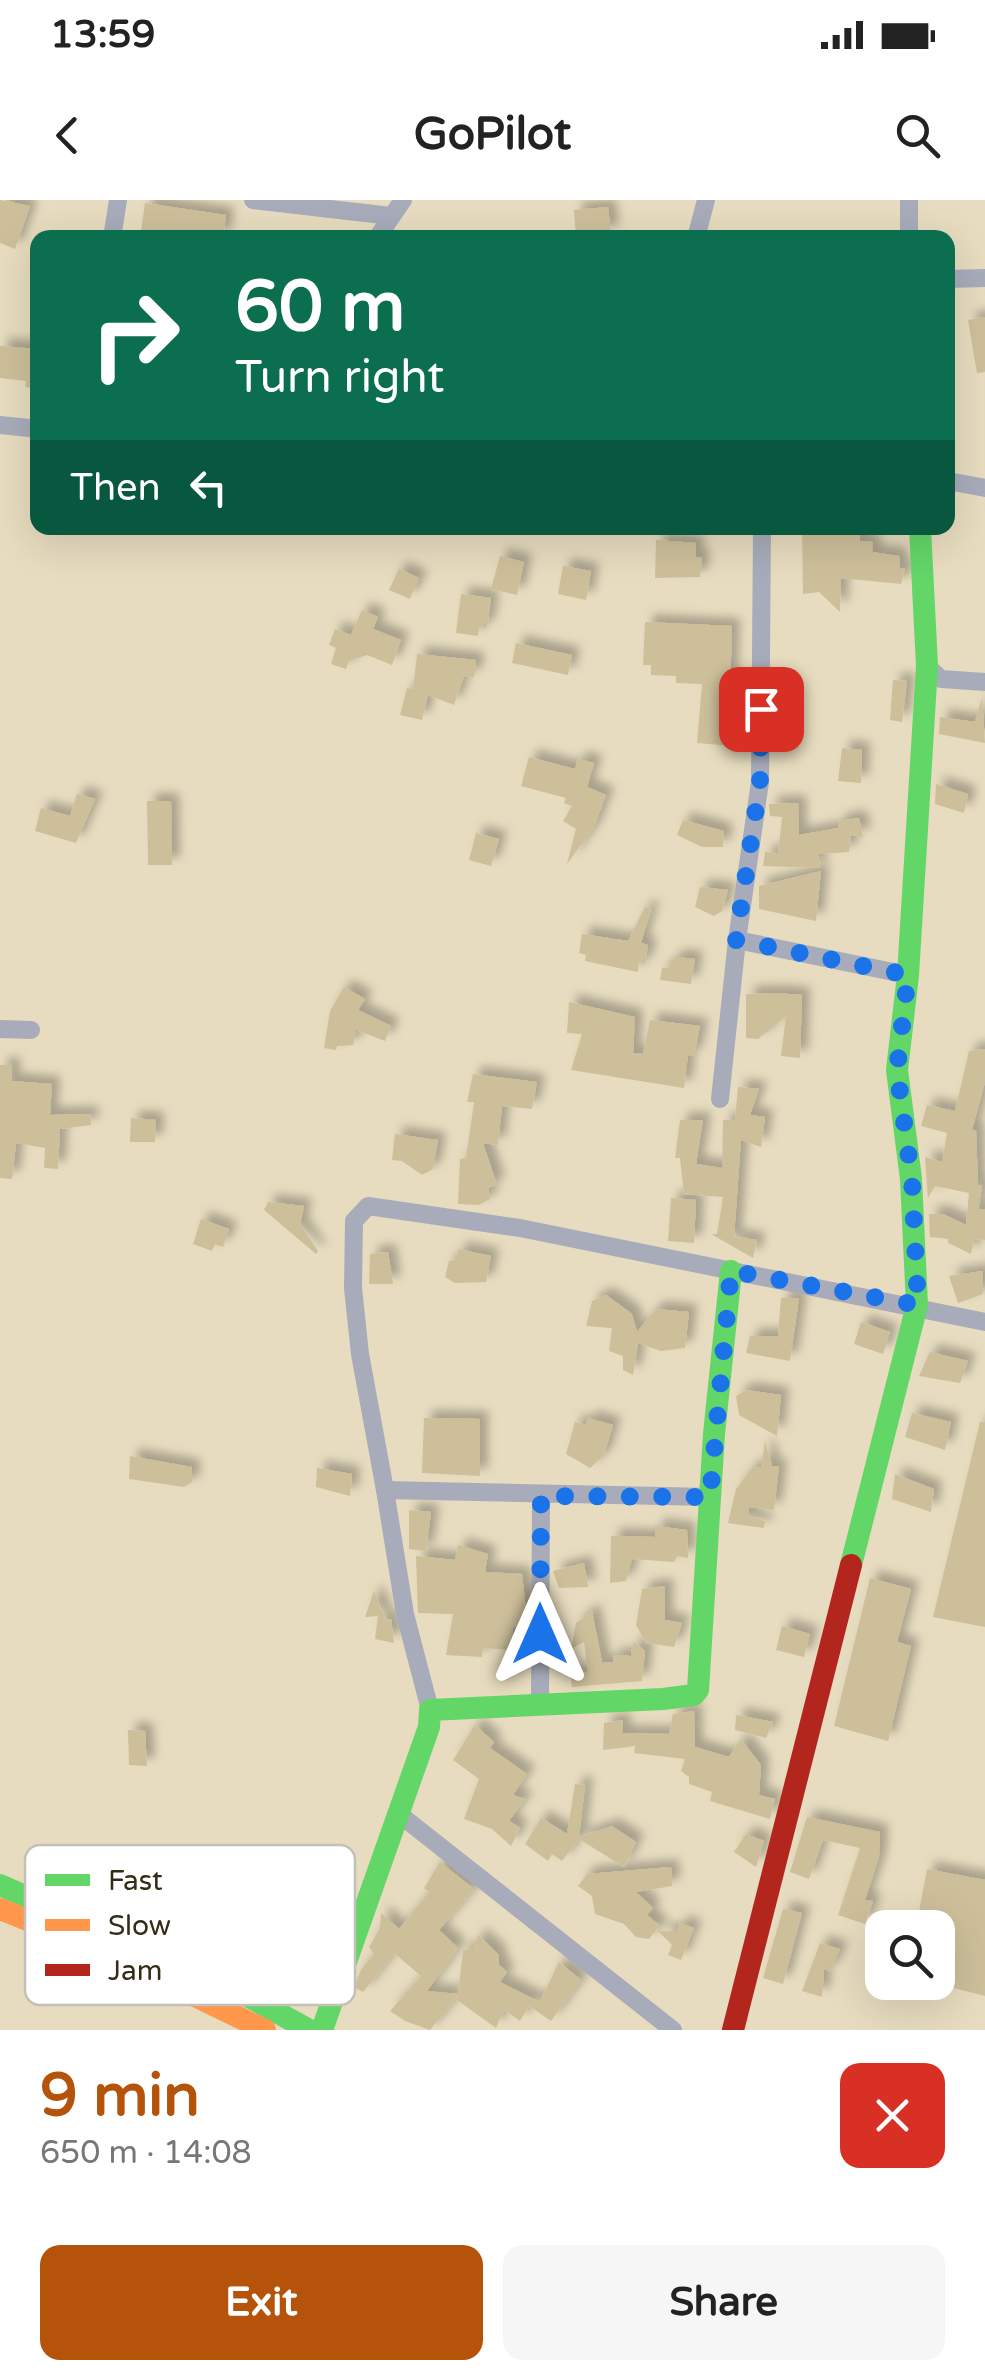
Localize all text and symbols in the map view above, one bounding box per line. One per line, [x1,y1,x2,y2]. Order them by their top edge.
text: 13:59 [50,12,155,58]
icon: back [40,108,95,163]
text: GoPilot [414,108,571,162]
icon: search [890,108,945,163]
text: 60 m [235,266,405,350]
icon: right [70,270,200,400]
text: Turn right [235,351,444,405]
icon: left [181,460,236,515]
text: Then [70,465,161,511]
pin [719,667,804,752]
icon: arrive [734,682,789,737]
position arrow [488,1582,592,1686]
legend [25,1845,355,2005]
text: Fast [108,1864,163,1898]
text: Slow [108,1909,171,1943]
map controls [865,1910,955,2000]
button: search [865,1910,955,2000]
text: Jam [108,1954,163,1988]
text: 9 min [40,2060,200,2132]
button: close [840,2063,945,2168]
text: 650 m · 14:08 [40,2134,252,2172]
button: Exit [40,2245,483,2360]
button: Share [503,2245,945,2360]

